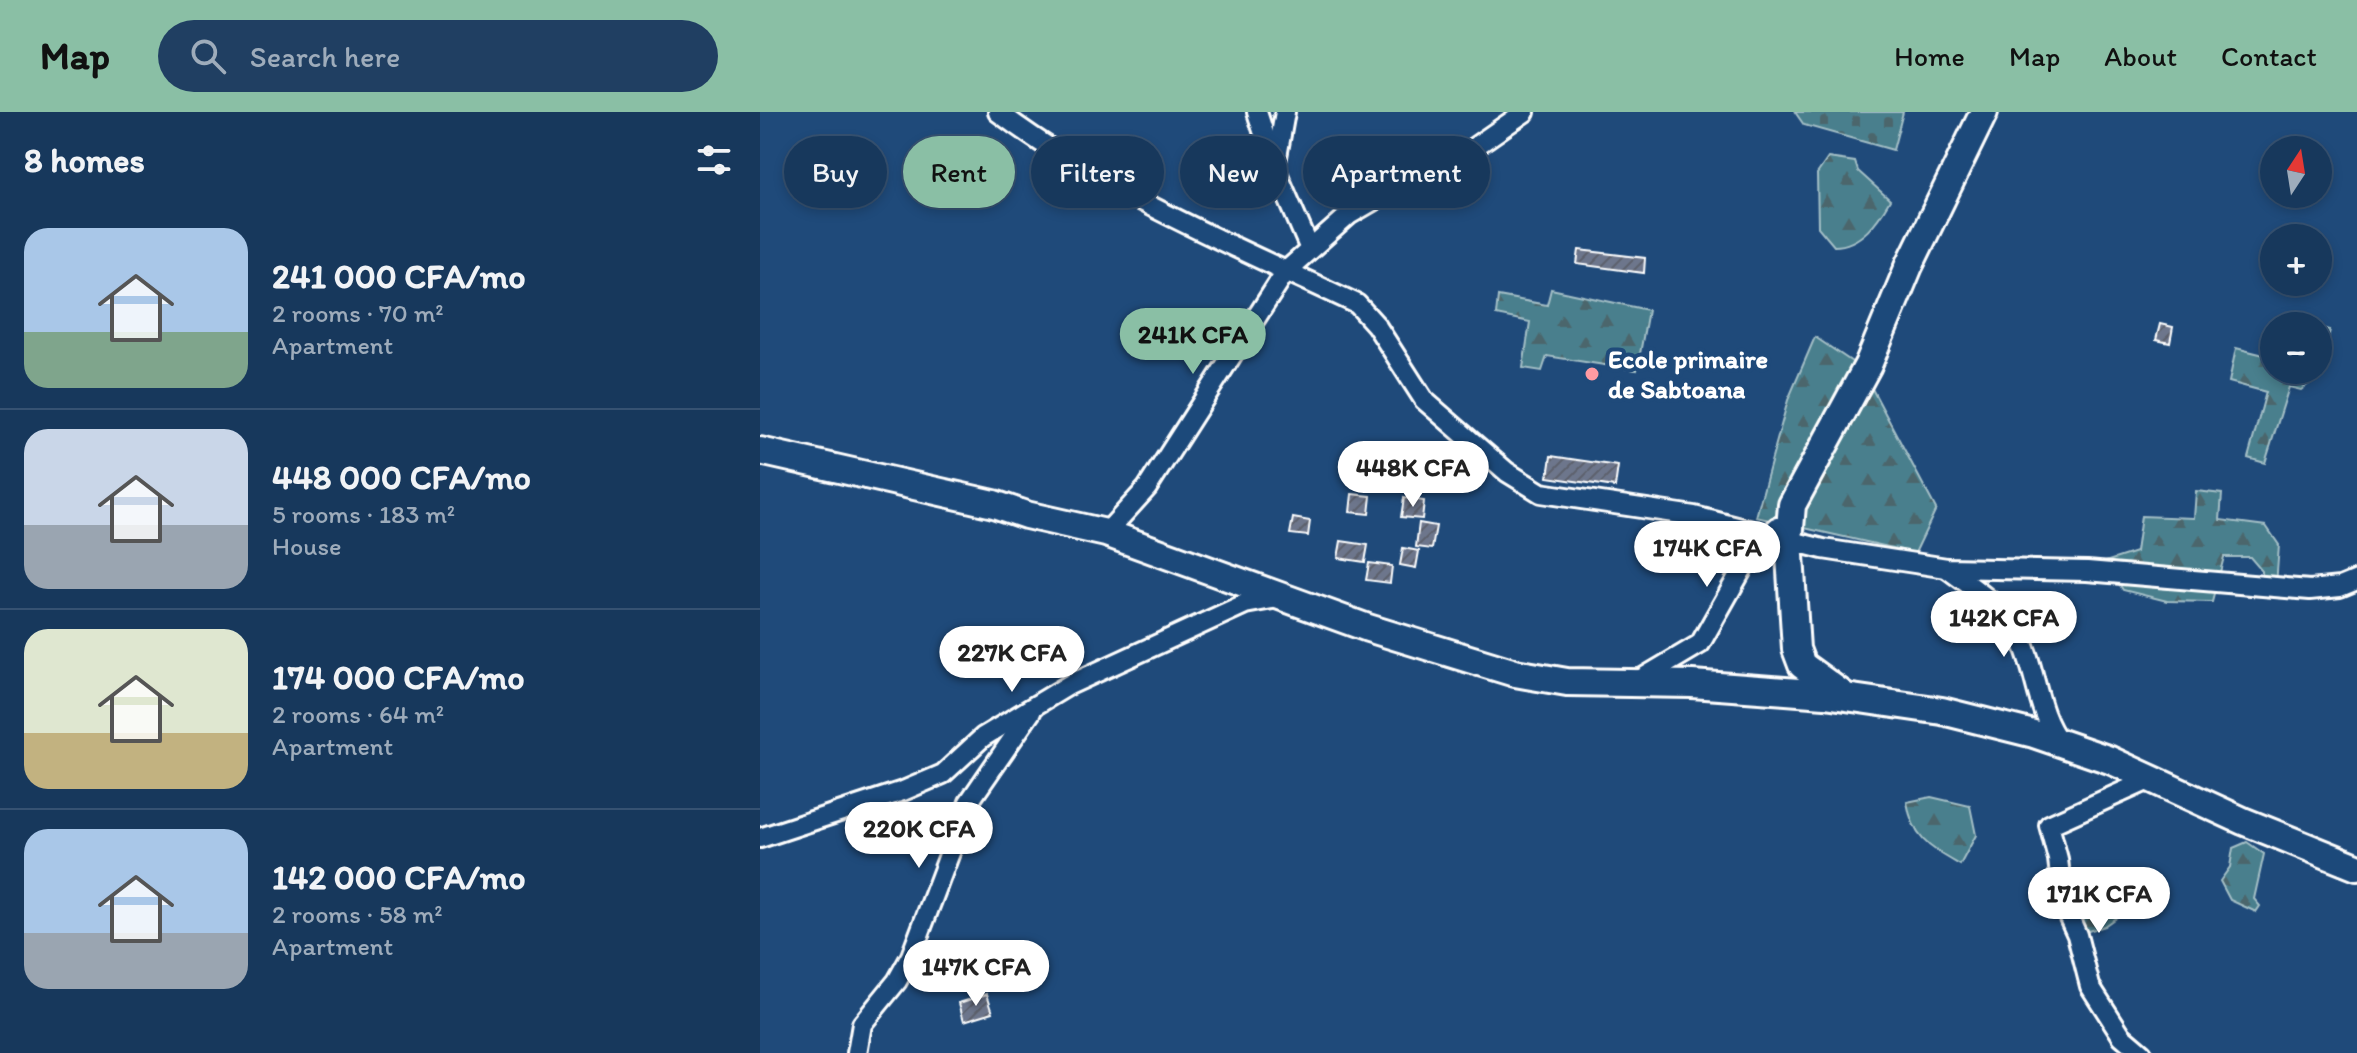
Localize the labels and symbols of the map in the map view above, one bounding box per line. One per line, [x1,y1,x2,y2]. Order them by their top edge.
north arrow [2260,136,2332,208]
pin: 241K CFA [1110,308,1276,376]
place label: Ecole primaire de Sabtoana [1608,343,1768,405]
marker: Ecole primaire de Sabtoana [1583,365,1601,383]
pin: 448K CFA [1330,441,1496,509]
pin: 174K CFA [1624,521,1790,589]
pin: 142K CFA [1921,591,2087,659]
pin: 227K CFA [929,626,1095,694]
pin: 220K CFA [836,802,1002,870]
pin: 171K CFA [2016,867,2182,935]
pin: 147K CFA [893,940,1059,1008]

